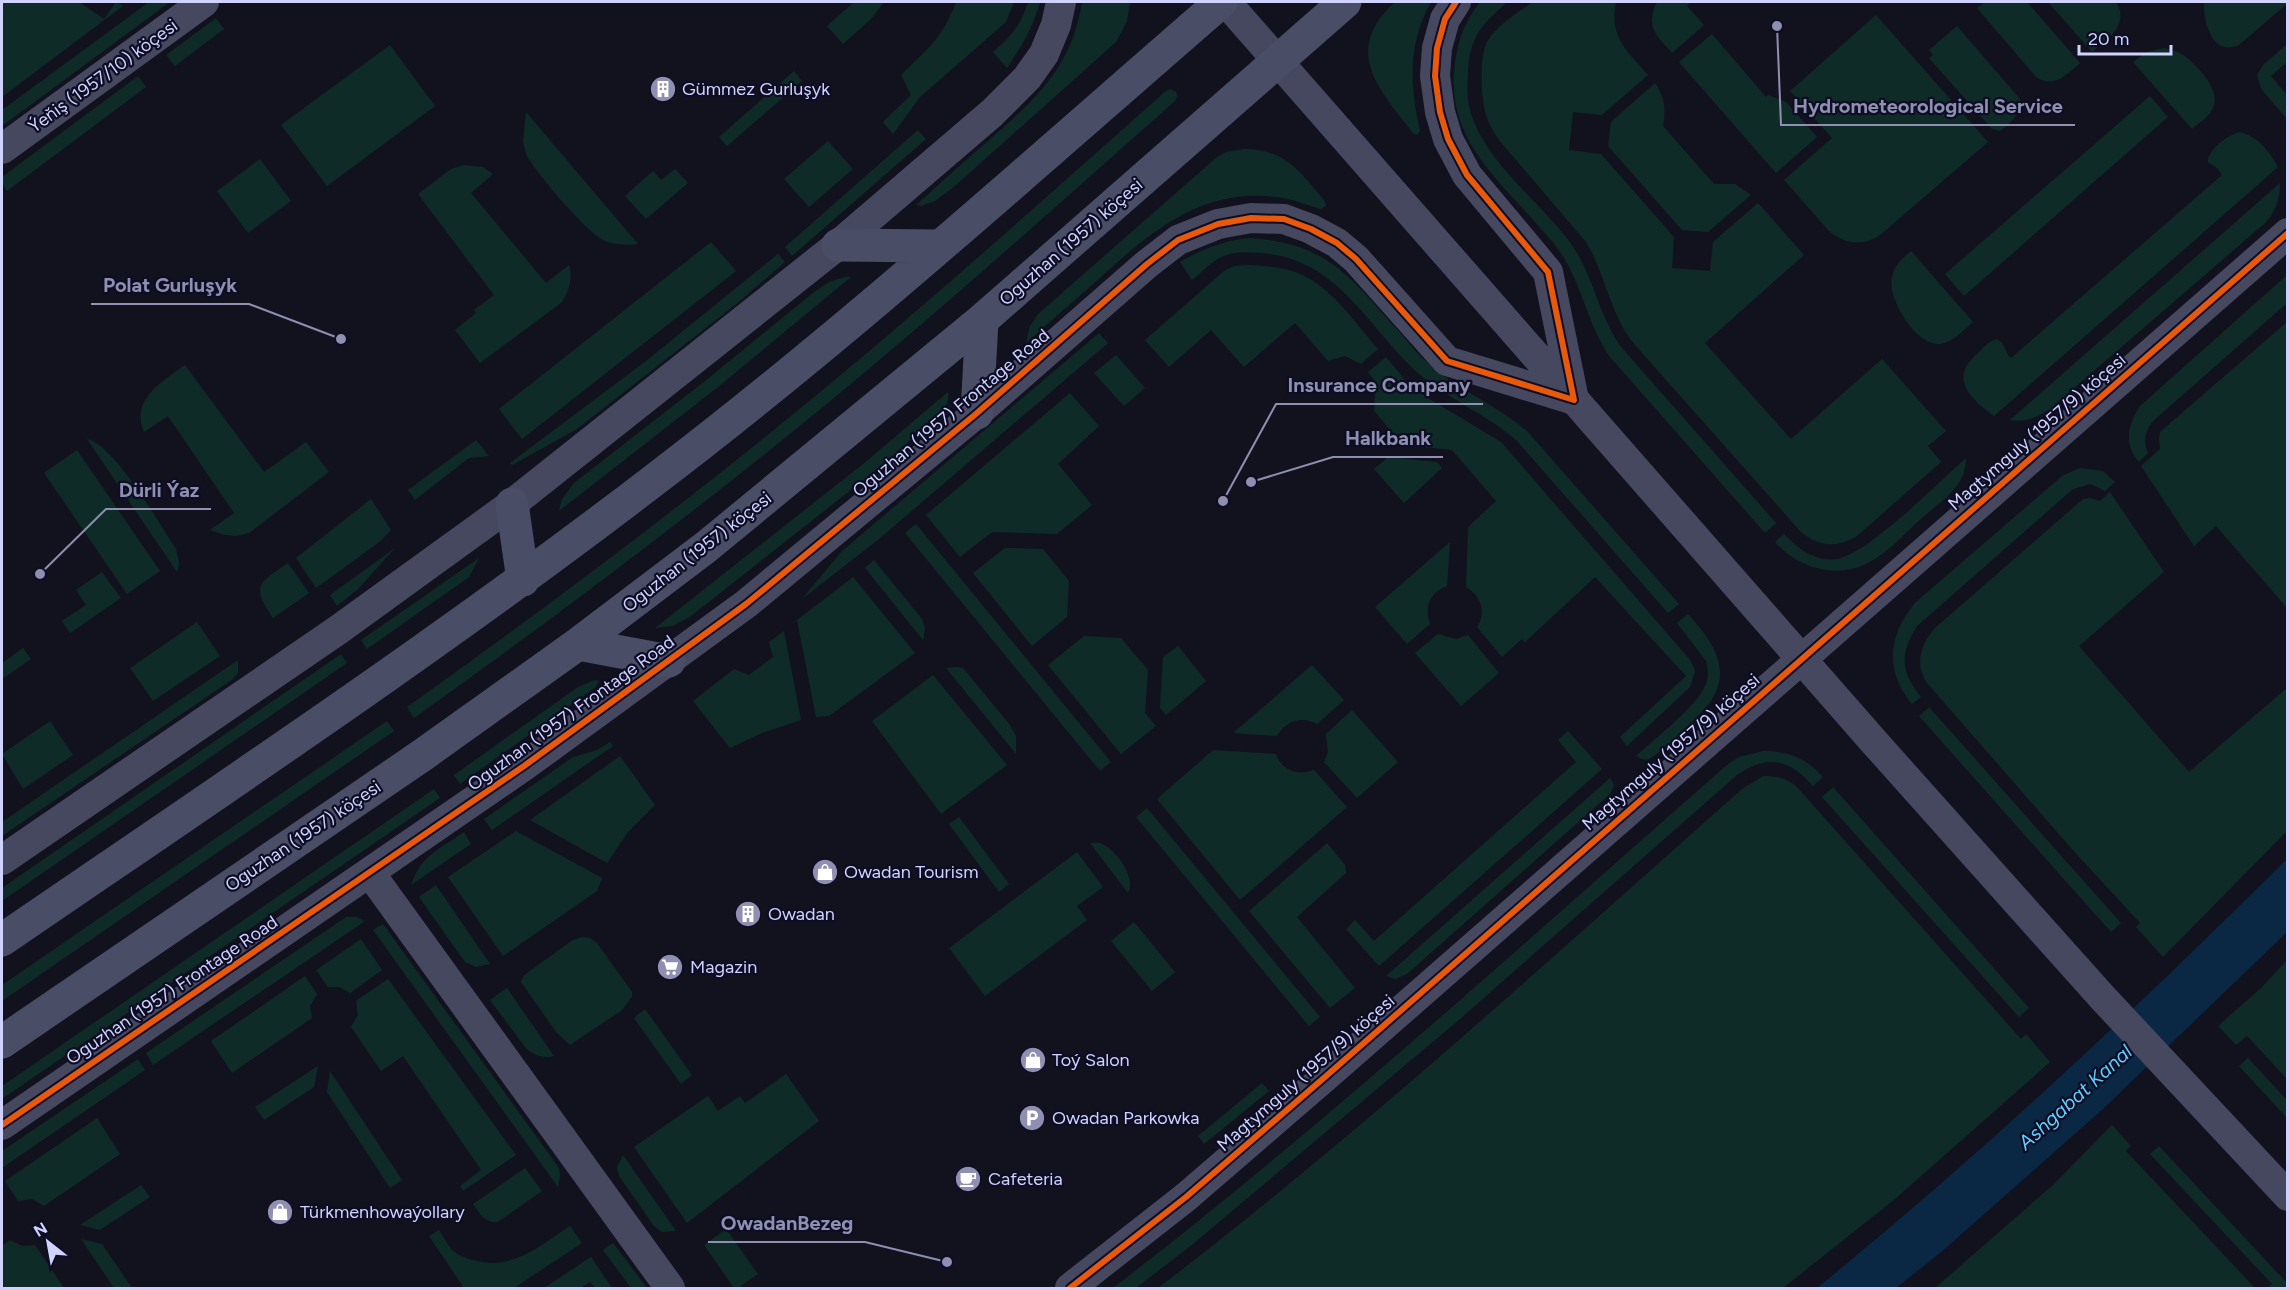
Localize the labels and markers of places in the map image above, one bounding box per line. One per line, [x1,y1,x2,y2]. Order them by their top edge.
building icon: Gümmez Gurluşyk [648,74,678,104]
place label: Gümmez Gurluşyk [682,78,830,100]
callout: Hydrometeorological Service [1781,87,2075,125]
callout: Polat Gurluşyk [91,266,249,304]
callout: Insurance Company [1276,366,1483,404]
callout: Halkbank [1333,419,1443,457]
callout: Dürli Ýaz [106,471,211,509]
shop icon: Owadan Tourism [810,857,840,887]
place label: Owadan Tourism [844,861,979,883]
building icon: Owadan [733,899,763,929]
place label: Owadan [768,903,835,925]
supermarket icon: Magazin [655,952,685,982]
place label: Magazin [690,956,757,978]
shop icon: Toý Salon [1018,1045,1048,1075]
place label: Toý Salon [1052,1049,1130,1071]
parking icon: Owadan Parkowka [1017,1103,1047,1133]
place label: Owadan Parkowka [1052,1107,1199,1129]
cafe icon: Cafeteria [953,1164,983,1194]
place label: Cafeteria [988,1168,1063,1190]
shop icon: Türkmenhowaýollary [265,1197,295,1227]
place label: Türkmenhowaýollary [300,1201,465,1223]
callout: OwadanBezeg [708,1204,865,1242]

